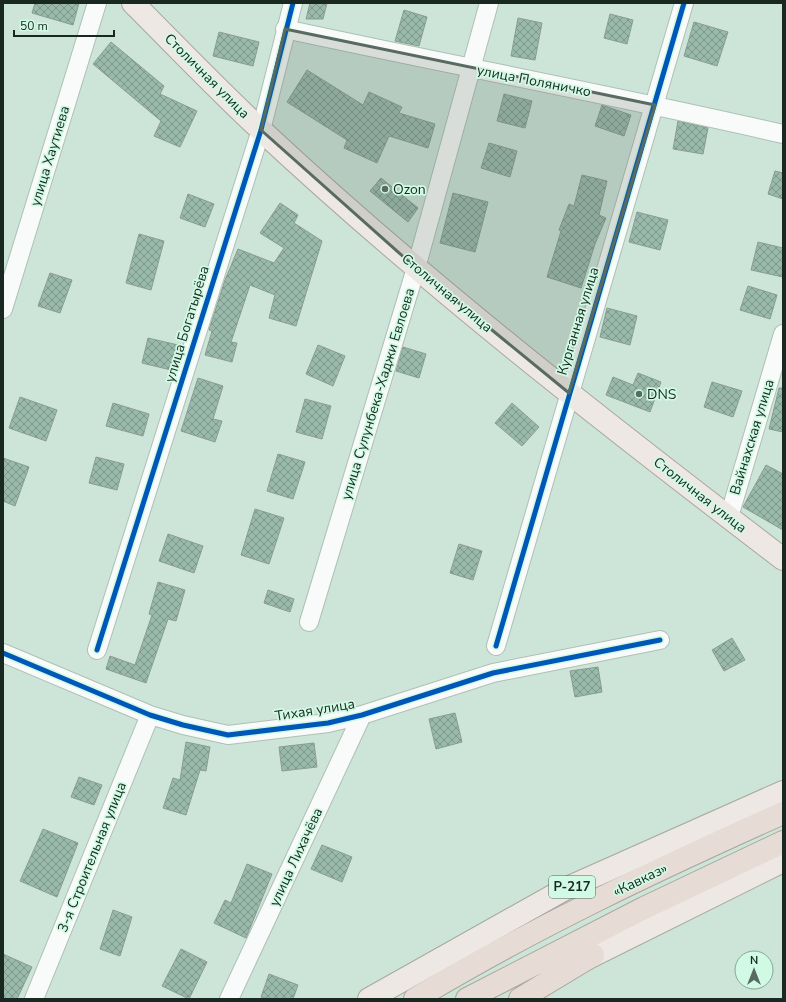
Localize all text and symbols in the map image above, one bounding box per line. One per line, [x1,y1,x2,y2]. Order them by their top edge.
scale bar [14,12,114,38]
text: 50 m [20,18,48,34]
street label: Столичная улица [160,29,254,123]
street label: улица Поляничко [475,61,593,101]
street label: улица Хаутиева [26,104,74,208]
place label: Ozon [393,180,426,199]
marker: Ozon [380,184,390,194]
street label: Столичная улица [397,249,497,337]
street label: улица Богатырёва [160,263,214,385]
street label: Курганная улица [553,265,603,377]
street label: улица Сулунбека-Хаджи Евлоева [337,286,419,502]
street label: Вайнахская улица [725,377,779,497]
place label: DNS [647,385,677,404]
marker: DNS [634,389,644,399]
street label: Столичная улица [650,453,750,537]
street label: Тихая улица [274,694,356,726]
street label: 3-я Строительная улица [53,779,131,935]
street label: улица Лихачёва [265,805,327,909]
street label: «Кавказ» [610,859,670,901]
road number: Р-217 [549,876,595,898]
north arrow [734,950,774,990]
text: N [750,953,758,968]

